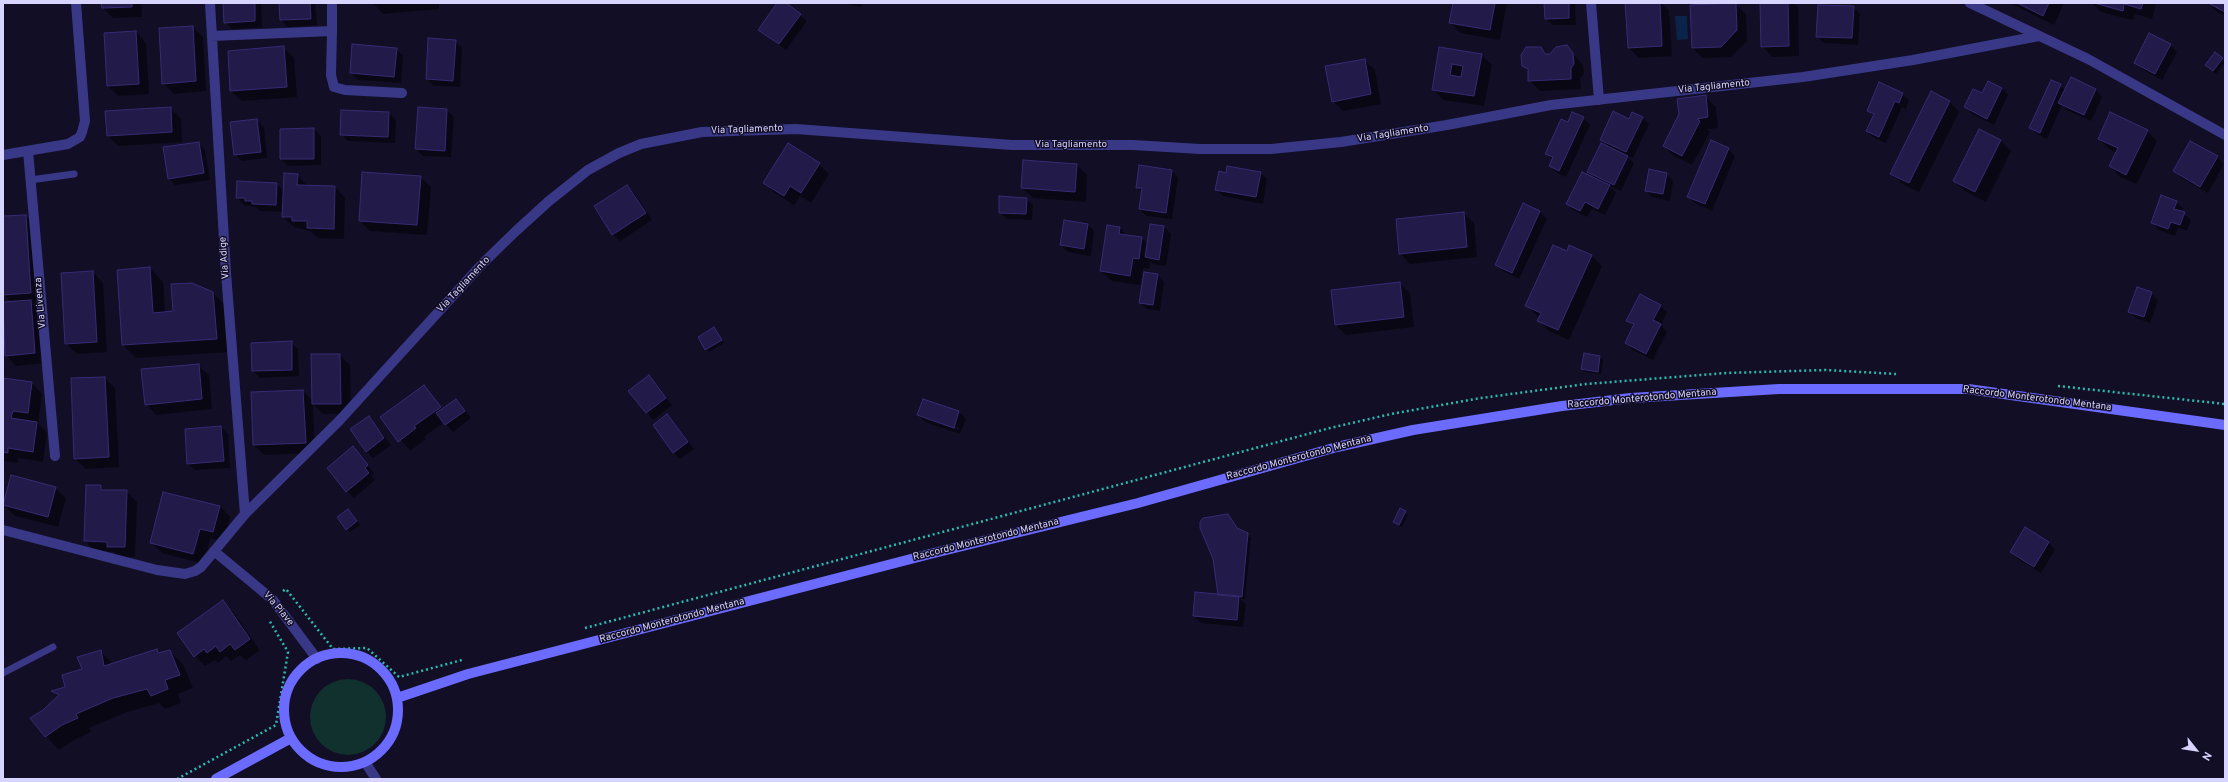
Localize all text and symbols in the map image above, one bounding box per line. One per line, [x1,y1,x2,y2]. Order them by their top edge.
street label: Via Tagliamento [1677,77,1751,97]
street label: Via Tagliamento [1356,122,1430,146]
street label: Via Tagliamento [711,123,783,137]
street label: Via Tagliamento [1035,139,1107,151]
street label: Via Adige [218,236,232,280]
street label: Via Tagliamento [435,254,493,316]
street label: Via Livenza [33,277,49,329]
street label: Raccordo Monterotondo Mentana [1962,384,2112,414]
street label: Raccordo Monterotondo Mentana [1567,386,1717,412]
street label: Raccordo Monterotondo Mentana [1225,433,1373,483]
street label: Raccordo Monterotondo Mentana [912,516,1060,564]
street label: Via Piave [260,589,296,629]
street label: Raccordo Monterotondo Mentana [598,596,746,646]
north arrow [2176,730,2216,770]
text: N [2198,749,2214,763]

